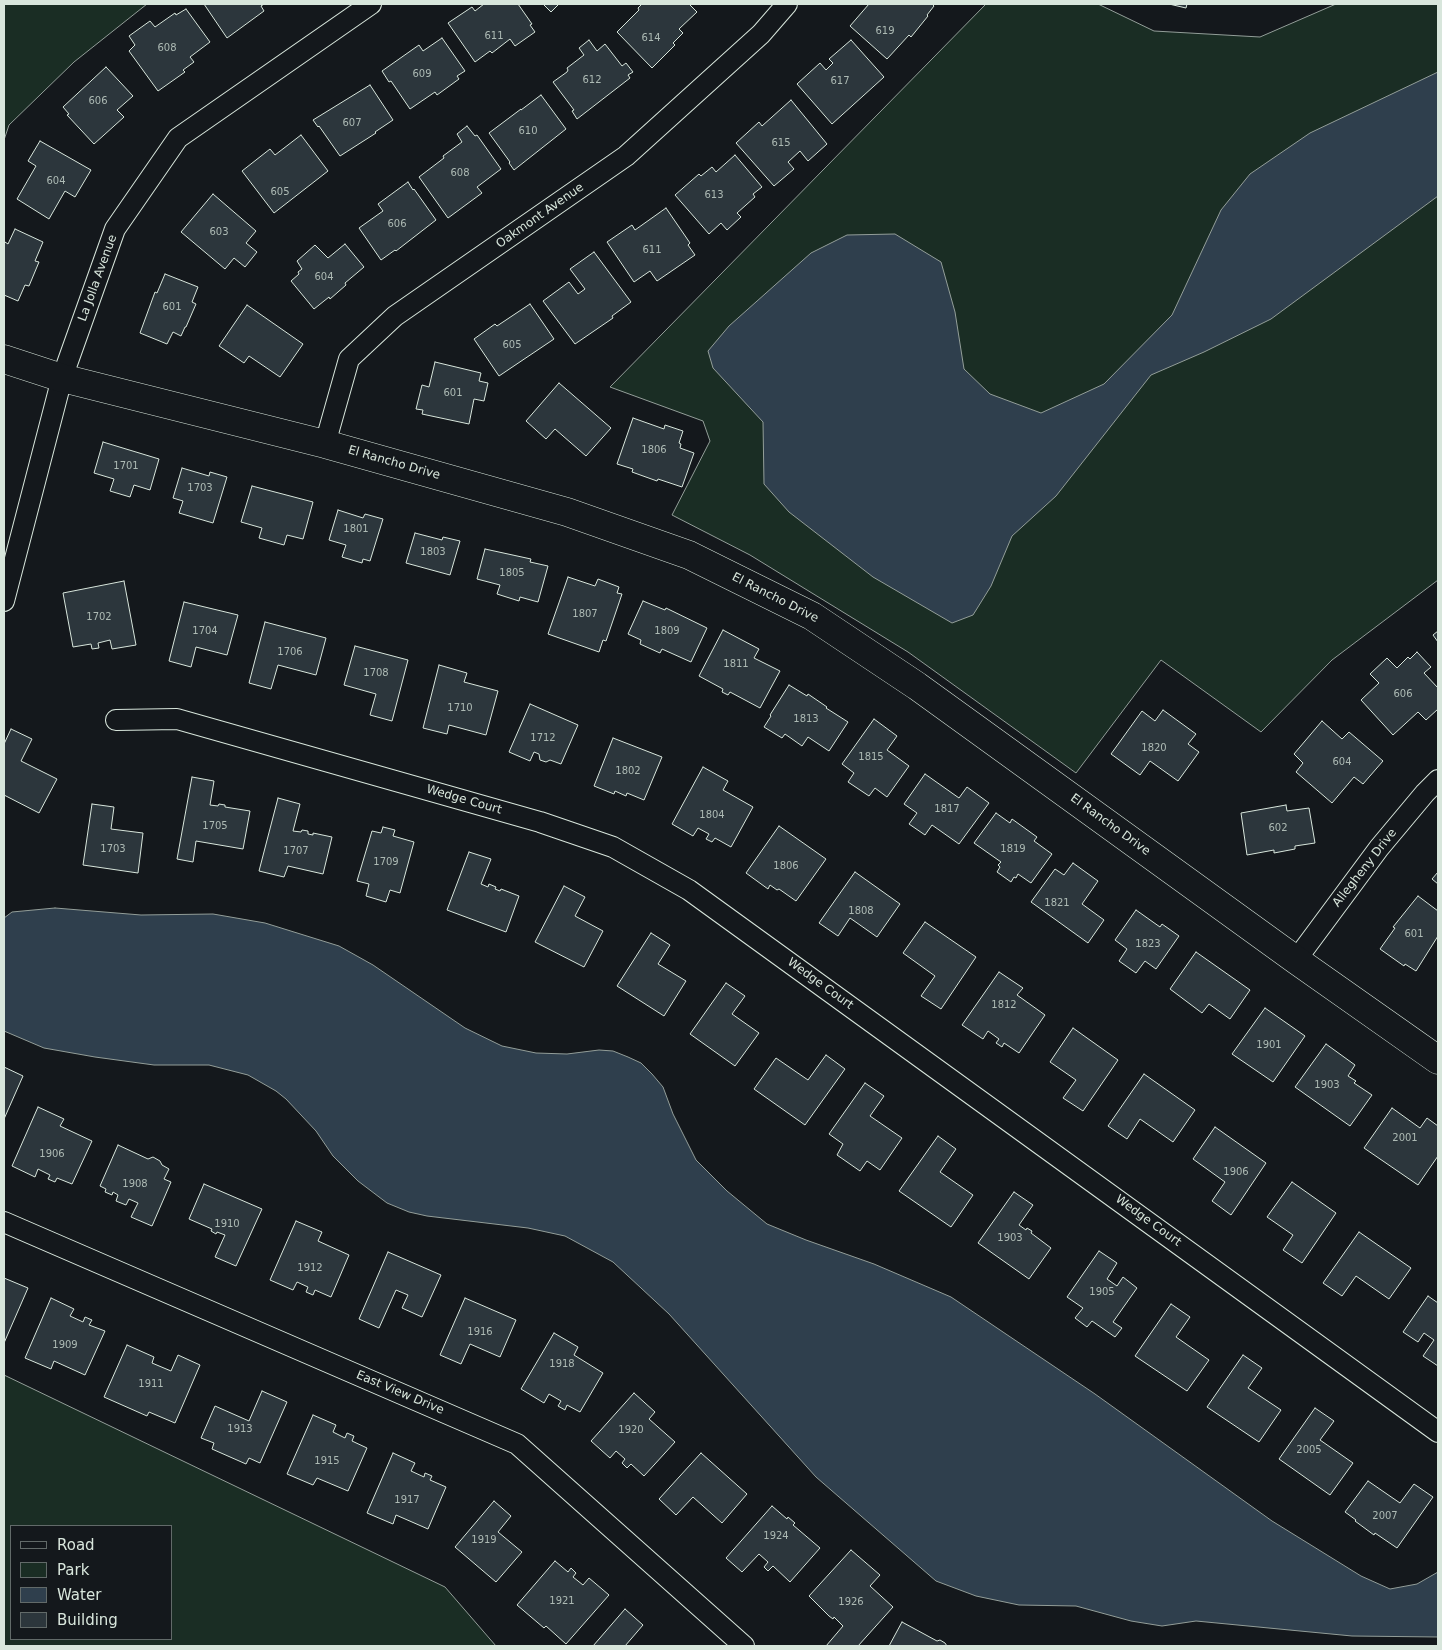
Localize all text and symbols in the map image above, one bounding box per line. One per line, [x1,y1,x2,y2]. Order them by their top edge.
house number: 619 [875,25,895,37]
house number: 611 [484,30,504,42]
house number: 614 [641,32,661,44]
house number: 608 [157,42,177,54]
house number: 609 [412,68,432,80]
house number: 612 [582,74,602,86]
house number: 617 [830,75,850,87]
house number: 606 [88,95,108,107]
house number: 607 [342,117,362,129]
house number: 610 [518,125,538,137]
house number: 615 [771,137,791,149]
house number: 608 [450,167,470,179]
house number: 604 [46,175,66,187]
street label: Oakmont Avenue [493,180,587,252]
house number: 605 [270,186,290,198]
house number: 613 [704,189,724,201]
house number: 606 [387,218,407,230]
house number: 603 [209,226,229,238]
street label: La Jolla Avenue [76,233,120,323]
house number: 611 [642,244,662,256]
house number: 604 [314,271,334,283]
house number: 601 [162,301,182,313]
house number: 605 [502,339,522,351]
house number: 601 [443,387,463,399]
street label: El Rancho Drive [346,443,442,483]
house number: 1806 [641,444,667,456]
house number: 1701 [113,460,139,472]
house number: 1703 [187,482,213,494]
house number: 1801 [343,523,369,535]
house number: 1803 [420,546,446,558]
house number: 1805 [499,567,525,579]
street label: El Rancho Drive [729,570,821,626]
house number: 1807 [572,608,598,620]
house number: 1702 [86,611,112,623]
house number: 1704 [192,625,218,637]
house number: 1809 [654,625,680,637]
house number: 1706 [277,646,303,658]
house number: 1811 [723,658,749,670]
house number: 1708 [363,667,389,679]
house number: 606 [1393,688,1413,700]
house number: 1710 [447,702,473,714]
house number: 1813 [793,713,819,725]
house number: 1712 [530,732,556,744]
house number: 1820 [1141,742,1167,754]
house number: 1815 [858,751,884,763]
house number: 604 [1332,756,1352,768]
house number: 1802 [615,765,641,777]
street label: Wedge Court [425,782,503,818]
street label: El Rancho Drive [1067,791,1153,859]
house number: 1817 [934,803,960,815]
house number: 1804 [699,809,725,821]
house number: 1705 [202,820,228,832]
house number: 602 [1268,822,1288,834]
street label: Allegheny Drive [1330,826,1400,910]
house number: 1703 [100,843,126,855]
house number: 1819 [1000,843,1026,855]
house number: 1707 [283,845,309,857]
house number: 1709 [373,856,399,868]
house number: 1806 [773,860,799,872]
house number: 1821 [1044,897,1070,909]
house number: 1808 [848,905,874,917]
house number: 601 [1404,928,1424,940]
house number: 1823 [1135,938,1161,950]
street label: Wedge Court [784,955,856,1013]
house number: 1812 [991,999,1017,1011]
house number: 1901 [1256,1039,1282,1051]
house number: 1903 [1314,1079,1340,1091]
house number: 2001 [1392,1132,1418,1144]
house number: 1906 [39,1148,65,1160]
house number: 1906 [1223,1166,1249,1178]
house number: 1908 [122,1178,148,1190]
street label: Wedge Court [1112,1192,1184,1250]
house number: 1910 [214,1218,240,1230]
house number: 1903 [997,1232,1023,1244]
house number: 1912 [297,1262,323,1274]
house number: 1905 [1089,1286,1115,1298]
house number: 1916 [467,1326,493,1338]
house number: 1909 [52,1339,78,1351]
house number: 1918 [549,1358,575,1370]
street label: East View Drive [354,1368,446,1418]
house number: 1911 [138,1378,164,1390]
house number: 1913 [227,1423,253,1435]
house number: 1920 [618,1424,644,1436]
house number: 2005 [1296,1444,1322,1456]
house number: 1915 [314,1455,340,1467]
house number: 1917 [394,1494,420,1506]
house number: 2007 [1372,1510,1398,1522]
legend [10,1525,172,1640]
house number: 1924 [763,1530,789,1542]
house number: 1919 [471,1534,497,1546]
text: Road [57,1536,95,1554]
text: Park [57,1561,89,1579]
text: Water [57,1586,101,1604]
house number: 1921 [549,1595,575,1607]
house number: 1926 [838,1596,864,1608]
text: Building [57,1611,118,1629]

